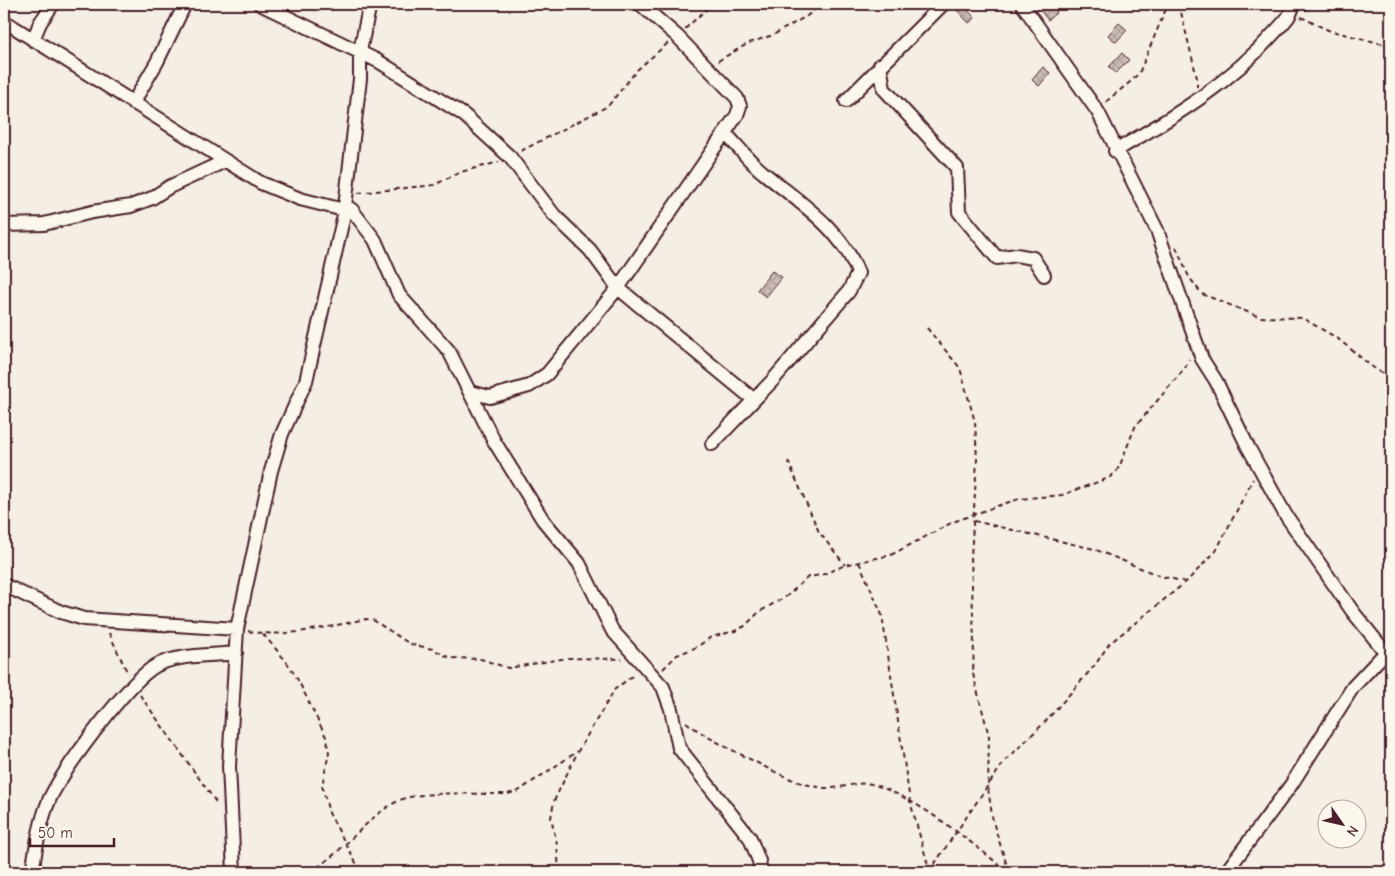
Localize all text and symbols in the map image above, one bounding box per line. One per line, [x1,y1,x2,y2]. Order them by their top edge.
north arrow [1318,798,1368,848]
scale bar [30,816,114,848]
text: N [1343,822,1362,840]
text: 50 m [38,824,73,842]

